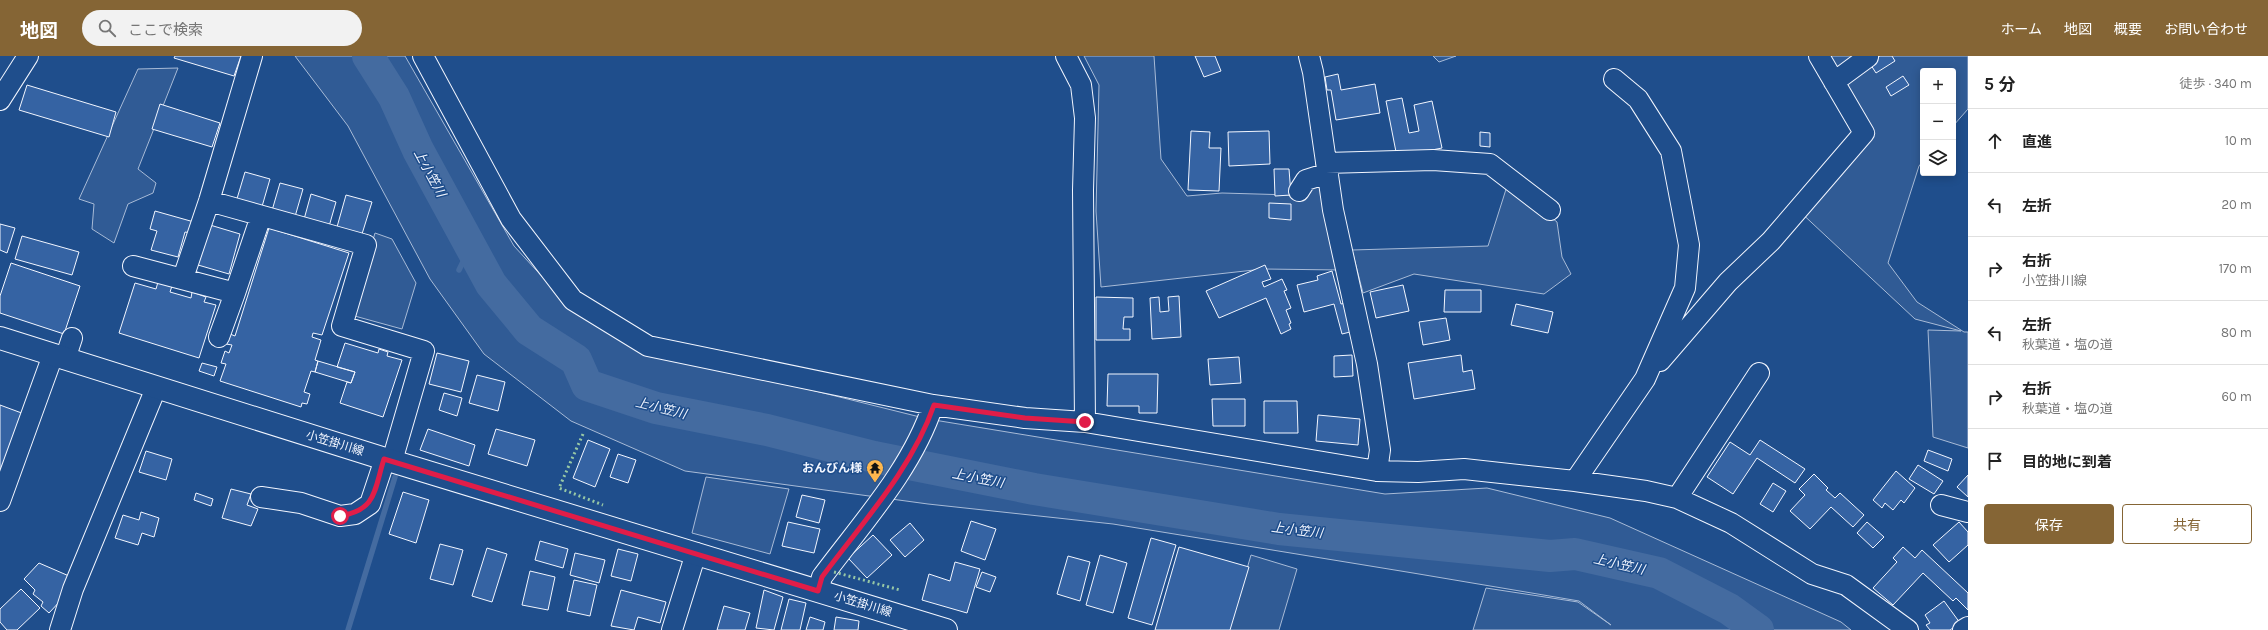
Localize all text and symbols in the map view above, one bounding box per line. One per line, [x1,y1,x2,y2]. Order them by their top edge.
search box [82,10,362,46]
icon: search [96,17,118,39]
text: 地図 [20,20,58,42]
text: ここで検索 [128,21,203,39]
text: ホーム [2000,21,2042,38]
text: 地図 [2064,21,2092,38]
text: 概要 [2114,21,2142,38]
text: お問い合わせ [2164,21,2248,38]
map controls [1920,68,1956,176]
button: + [1920,68,1956,104]
text: 5 分 [1984,74,2015,94]
text: 徒歩 · 340 m [2180,76,2252,91]
button: − [1920,104,1956,140]
icon: ahead [1984,130,2006,152]
text: 直進 [2022,133,2052,151]
text: 10 m [2225,133,2252,148]
button: layers [1920,140,1956,176]
water label: 上小笠川 [411,147,450,201]
icon: left [1984,194,2006,216]
text: 左折 [2022,197,2052,215]
text: 20 m [2222,197,2252,212]
text: 右折 [2022,252,2052,270]
icon: right [1984,258,2006,280]
text: 170 m [2219,261,2252,276]
text: 小笠掛川線 [2022,273,2087,288]
text: 左折 [2022,316,2052,334]
icon: left [1984,322,2006,344]
text: 80 m [2221,325,2252,340]
text: 秋葉道・塩の道 [2022,337,2113,352]
text: 右折 [2022,380,2052,398]
icon: right [1984,386,2006,408]
text: 60 m [2222,389,2252,404]
water label: 上小笠川 [634,394,690,422]
text: 秋葉道・塩の道 [2022,401,2113,416]
route end [1076,413,1094,431]
street label: 小笠掛川線 [304,428,366,458]
icon: arrive [1984,450,2006,472]
text: 目的地に到着 [2022,453,2112,471]
temple icon: おんびん様 [865,458,885,483]
place label: おんびん様 [802,461,862,475]
water label: 上小笠川 [951,466,1007,491]
button: 保存 [1984,504,2114,544]
button: 共有 [2122,504,2252,544]
route start [331,507,349,525]
water label: 上小笠川 [1270,519,1326,541]
water label: 上小笠川 [1592,551,1648,578]
street label: 小笠掛川線 [832,589,894,619]

